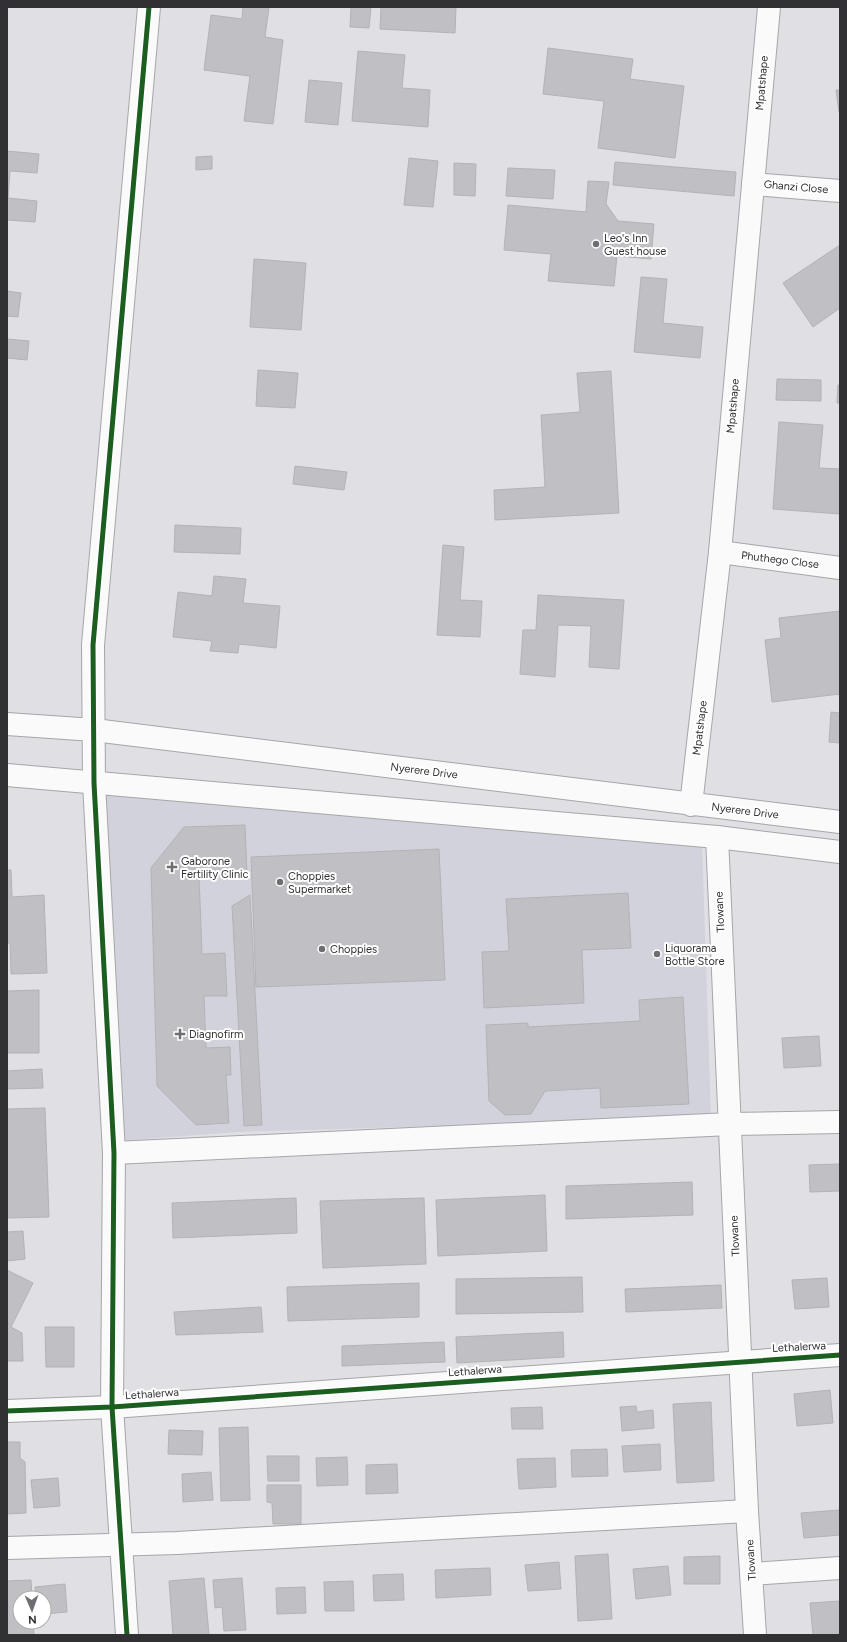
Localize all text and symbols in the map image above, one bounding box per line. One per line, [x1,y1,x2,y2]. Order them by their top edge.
street label: Mpatshape [753,55,771,111]
street label: Ghanzi Close [763,178,829,196]
place label: Leo's Inn Guest house [604,232,666,258]
marker: Leo's Inn Guest house [591,239,601,249]
street label: Mpatshape [724,378,742,434]
street label: Phuthego Close [740,549,820,571]
street label: Mpatshape [690,700,710,756]
street label: Nyerere Drive [390,760,458,782]
street label: Nyerere Drive [711,800,779,822]
place label: Gaborone Fertility Clinic [181,855,249,881]
marker: Gaborone Fertility Clinic [166,861,178,873]
place label: Choppies Supermarket [288,870,351,896]
marker: Choppies Supermarket [275,877,285,887]
street label: Tlowane [712,891,728,933]
place label: Liquorama Bottle Store [665,942,725,968]
place label: Choppies [330,943,377,956]
marker: Choppies [317,944,327,954]
marker: Liquorama Bottle Store [652,949,662,959]
marker: Diagnofirm [174,1028,186,1040]
place label: Diagnofirm [189,1028,243,1041]
street label: Tlowane [727,1215,743,1257]
street label: Lethalerwa [772,1339,826,1355]
street label: Lethalerwa [448,1363,502,1379]
street label: Lethalerwa [125,1386,179,1402]
street label: Tlowane [743,1539,759,1581]
north arrow [12,1590,52,1630]
text: N [28,1613,37,1626]

